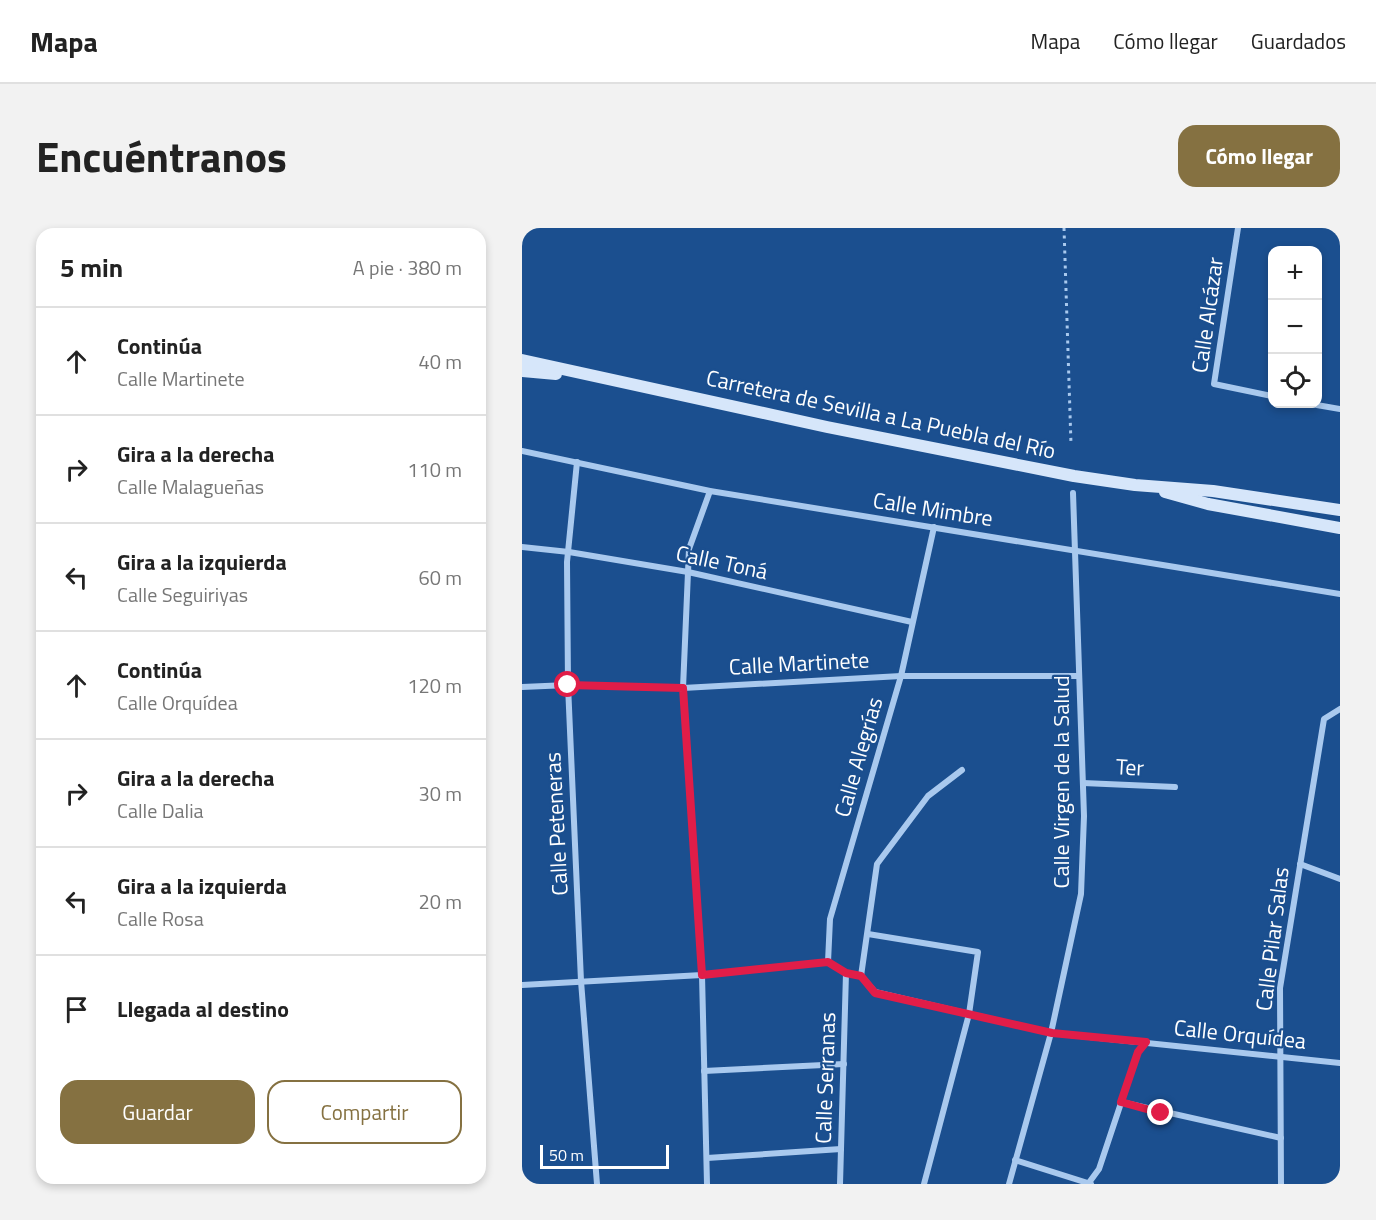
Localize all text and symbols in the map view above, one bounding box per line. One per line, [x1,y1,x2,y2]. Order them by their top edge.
text: Mapa [30,20,98,63]
text: Mapa [1031,25,1080,57]
text: Cómo llegar [1113,25,1218,57]
text: Guardados [1251,25,1346,57]
text: Encuéntranos [36,124,287,188]
button: Cómo llegar [1178,125,1340,187]
map controls [1268,246,1322,408]
button: + [1268,246,1322,300]
text: 5 min [60,248,123,287]
text: A pie · 380 m [353,252,462,283]
street label: Calle Alcázar [1182,255,1232,375]
button: − [1268,300,1322,354]
text: Continúa [117,329,202,363]
icon: ahead [60,345,93,378]
text: 40 m [418,346,462,377]
button: locate [1268,354,1322,408]
street label: Carretera de Sevilla a La Puebla del Río [703,360,1059,468]
text: Calle Martinete [117,363,245,394]
text: Gira a la derecha [117,437,274,471]
icon: right [60,453,93,486]
text: 110 m [407,454,462,485]
text: Calle Malagueñas [117,471,264,502]
street label: Calle Mimbre [871,483,995,535]
street label: Calle Toná [673,536,771,588]
text: Gira a la izquierda [117,545,287,579]
icon: left [60,561,93,594]
text: 60 m [418,562,462,593]
text: Calle Seguiriyas [117,579,248,610]
street label: Calle Martinete [728,642,870,684]
text: Continúa [117,653,202,687]
icon: ahead [60,669,93,702]
text: 120 m [407,670,462,701]
route start [554,671,580,697]
street label: Calle Virgen de la Salud [1044,675,1078,889]
text: Calle Orquídea [117,687,238,718]
street label: Calle Alegrías [825,693,891,821]
street label: Ter [1115,749,1145,785]
street label: Calle Peteneras [535,751,577,897]
text: Gira a la derecha [117,761,274,795]
icon: right [60,777,93,810]
text: 30 m [418,778,462,809]
text: Calle Dalia [117,795,204,826]
street label: Calle Pilar Salas [1246,865,1298,1013]
text: Gira a la izquierda [117,869,287,903]
icon: left [60,885,93,918]
text: 20 m [418,886,462,917]
text: Calle Rosa [117,903,204,934]
text: Llegada al destino [117,992,289,1026]
icon: arrive [60,993,93,1026]
street label: Calle Orquídea [1172,1010,1308,1058]
street label: Calle Serranas [806,1012,844,1144]
button: Guardar [60,1080,255,1144]
button: Compartir [267,1080,462,1144]
route end [1147,1099,1173,1125]
scale bar [540,1142,669,1170]
text: 50 m [549,1143,584,1167]

